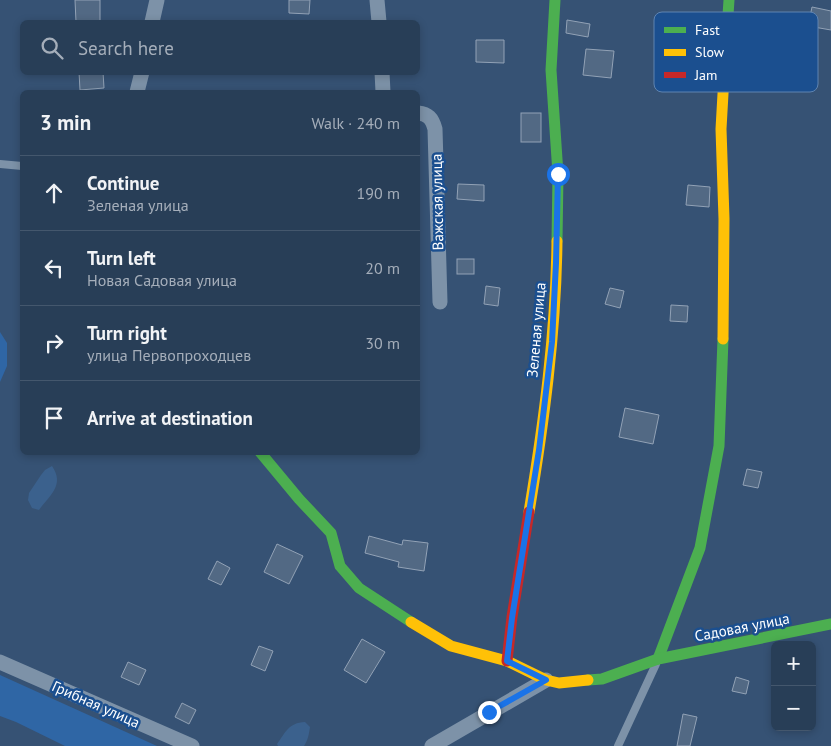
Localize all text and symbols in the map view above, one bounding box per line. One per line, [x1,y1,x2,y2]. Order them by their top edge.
legend [654,12,818,92]
search box [20,20,420,75]
text: Fast [695,21,720,39]
icon: search [38,34,66,62]
text: Search here [78,36,174,60]
text: Slow [695,43,725,61]
text: Jam [694,66,717,84]
text: 3 min [40,109,91,136]
text: Walk · 240 m [311,113,400,133]
street label: Важская улица [427,154,447,250]
route start [547,163,570,186]
text: Continue [87,171,159,195]
icon: ahead [40,179,68,207]
text: 190 m [357,183,400,203]
text: Зеленая улица [87,195,189,215]
text: Turn left [87,246,156,270]
icon: left [40,254,68,282]
text: 20 m [365,258,400,278]
text: Новая Садовая улица [87,270,237,290]
street label: Зеленая улица [522,282,550,378]
text: Turn right [87,321,167,345]
icon: right [40,329,68,357]
text: 30 m [365,333,400,353]
text: улица Первопроходцев [87,345,251,365]
icon: arrive [40,404,68,432]
text: Arrive at destination [87,406,253,430]
street label: Садовая улица [693,608,791,646]
map controls [771,641,816,731]
button: + [771,641,816,686]
street label: Грибная улица [49,676,143,732]
button: − [771,686,816,731]
route end [478,701,501,724]

